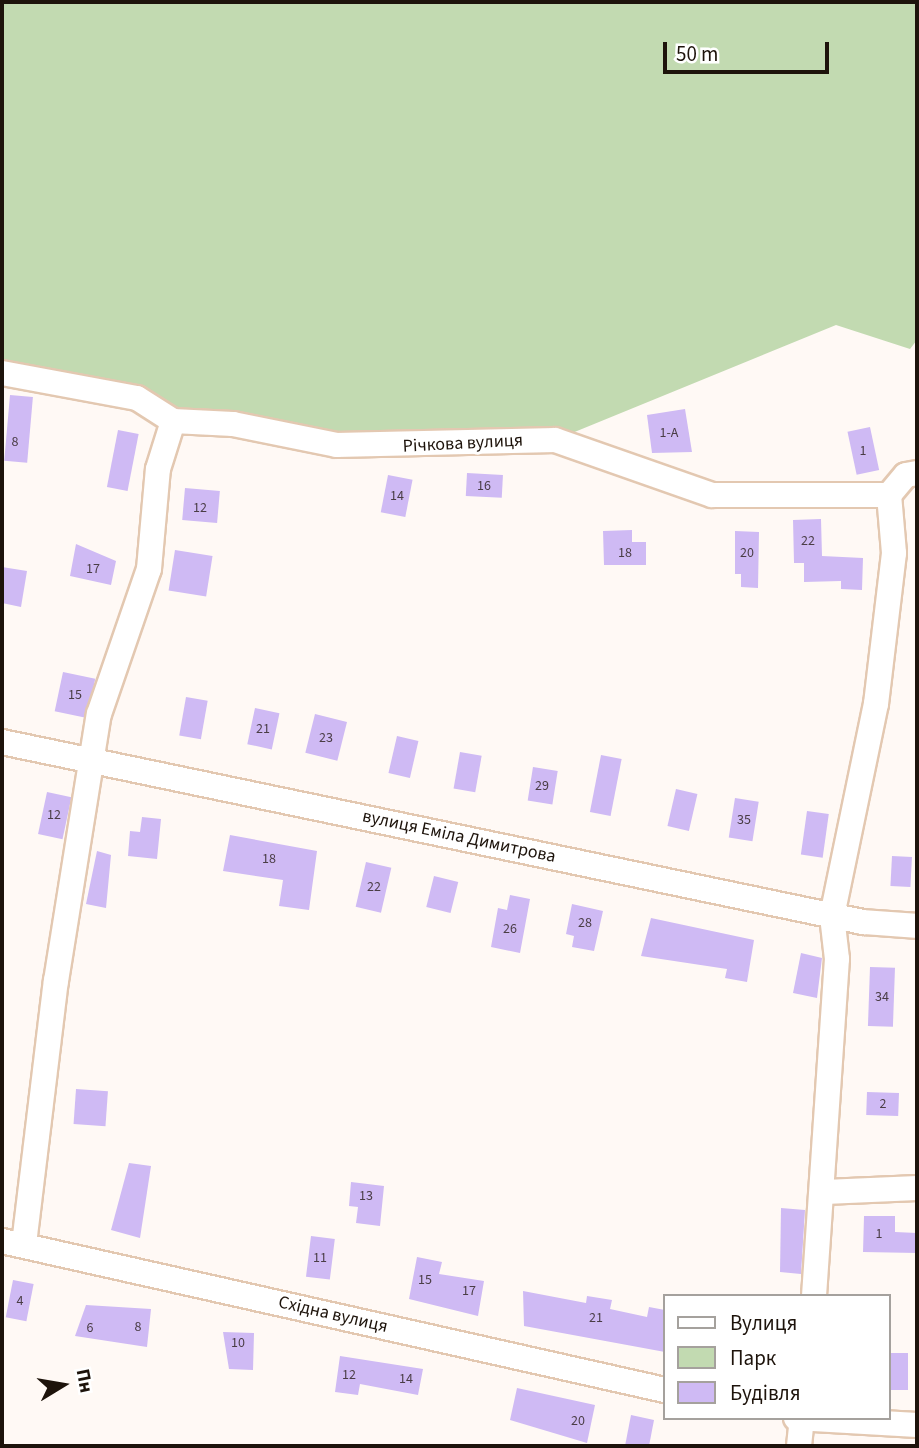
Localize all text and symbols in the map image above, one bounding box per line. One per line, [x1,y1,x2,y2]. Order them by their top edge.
scale bar [667,28,833,72]
text: 50 m [676,39,718,69]
house number: 1-А [660,425,678,441]
street label: Річкова вулиця [402,430,524,458]
house number: 8 [12,434,18,450]
house number: 1 [860,443,866,459]
house number: 16 [477,478,491,494]
house number: 14 [390,488,404,504]
house number: 12 [193,500,207,516]
house number: 22 [801,533,815,549]
house number: 18 [618,545,632,561]
house number: 20 [740,545,754,561]
house number: 17 [86,561,100,577]
house number: 15 [68,687,82,703]
house number: 21 [256,721,270,737]
house number: 23 [319,730,333,746]
house number: 29 [535,778,549,794]
street label: вулиця Еміла Димитрова [360,806,558,868]
house number: 12 [47,807,61,823]
house number: 35 [737,812,751,828]
house number: 18 [262,851,276,867]
house number: 22 [367,879,381,895]
house number: 28 [578,915,592,931]
house number: 26 [503,921,517,937]
house number: 34 [875,989,889,1005]
house number: 2 [880,1096,886,1112]
house number: 13 [359,1188,373,1204]
house number: 1 [876,1226,882,1242]
house number: 11 [313,1250,327,1266]
house number: 15 [418,1272,432,1288]
house number: 17 [462,1283,476,1299]
street label: Східна вулиця [276,1292,390,1338]
house number: 4 [17,1293,23,1309]
legend [664,1294,891,1420]
text: Вулиця [730,1308,797,1338]
house number: 21 [589,1310,603,1326]
house number: 8 [135,1319,141,1335]
house number: 6 [87,1320,93,1336]
house number: 10 [231,1335,245,1351]
text: Парк [730,1343,776,1373]
north arrow [28,1350,98,1420]
text: Пн [69,1367,100,1395]
house number: 12 [342,1367,356,1383]
house number: 14 [399,1371,413,1387]
text: Будівля [730,1378,801,1408]
house number: 20 [571,1413,585,1429]

